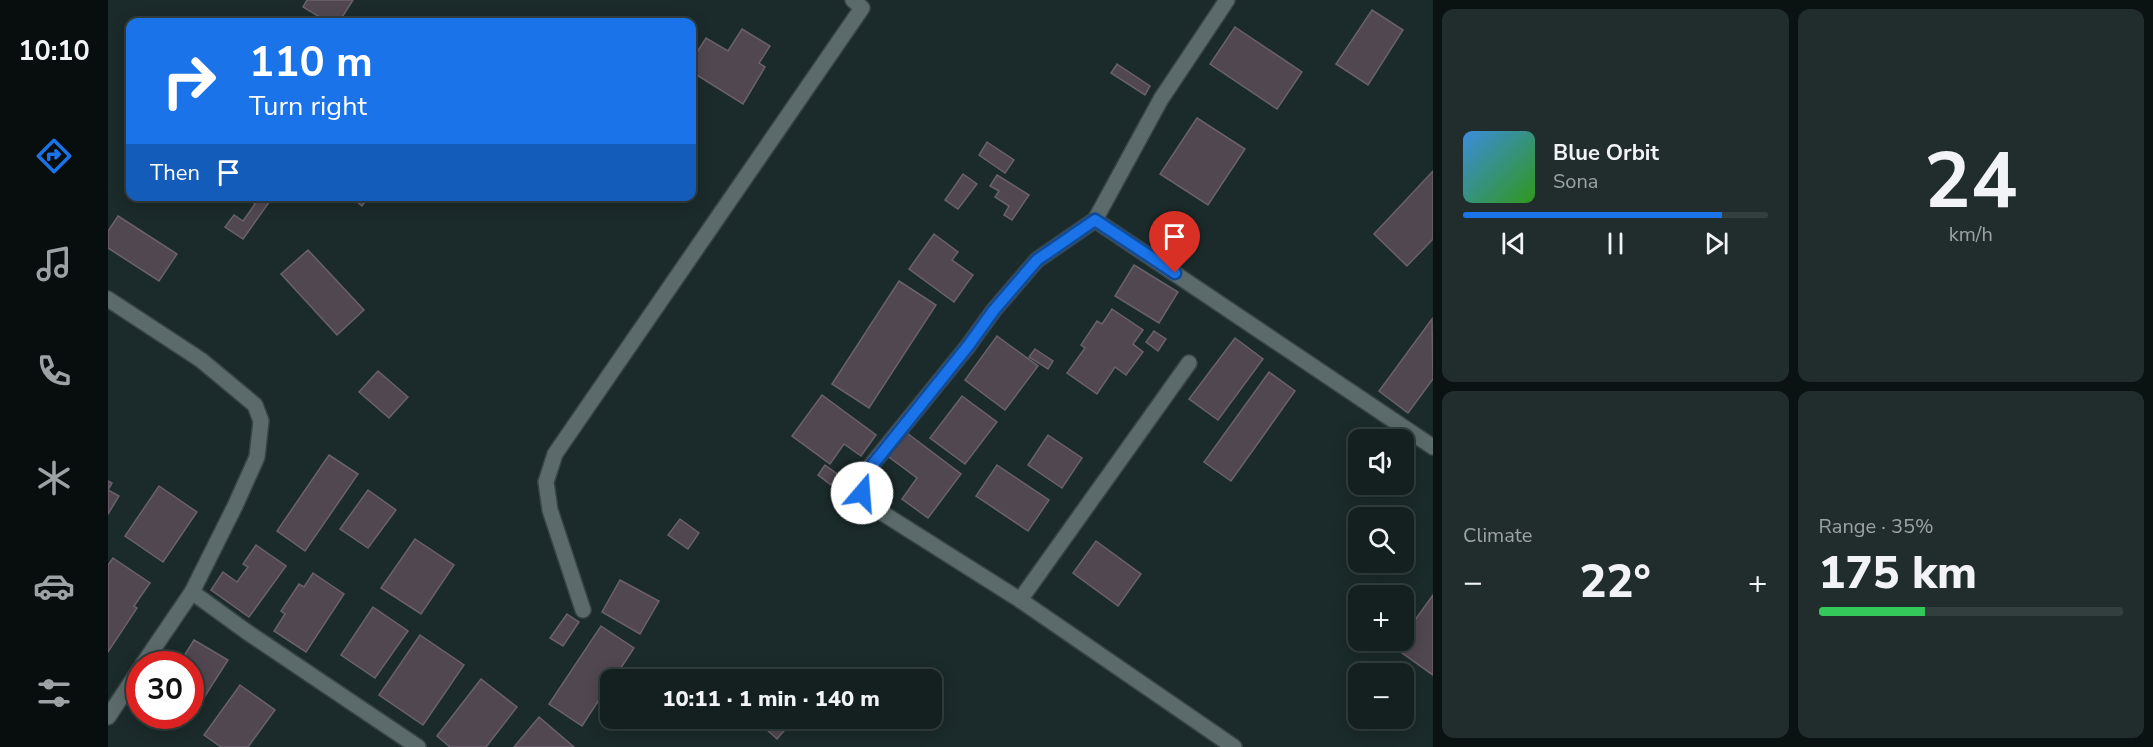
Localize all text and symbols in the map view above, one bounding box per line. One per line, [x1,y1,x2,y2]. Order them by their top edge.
text: 10:10 [18,33,90,70]
text: 110 m [249,34,373,91]
icon: right [150,42,228,120]
text: Turn right [249,88,367,125]
text: 24 [1924,128,2018,235]
icon: directions [33,135,75,177]
text: Blue Orbit [1553,138,1659,168]
icon: arrive [212,156,245,189]
text: Then [150,158,200,188]
text: Sona [1553,168,1598,195]
pin [1149,211,1200,273]
icon: arrive [1158,220,1191,253]
text: km/h [1949,221,1993,248]
icon: previous [1497,227,1530,260]
icon: pause [1599,227,1632,260]
icon: next [1700,227,1733,260]
icon: music [33,243,75,285]
icon: phone [33,350,75,392]
map controls [1348,429,1414,729]
button: sound [1348,429,1414,495]
icon: climate [33,457,75,499]
position arrow [830,461,894,525]
button: search [1348,507,1414,573]
text: Range · 35% [1819,513,1934,540]
text: Climate [1463,522,1532,549]
text: 175 km [1819,543,1977,604]
text: 22° [1580,552,1651,613]
text: − [1463,560,1483,605]
text: + [1748,560,1768,605]
icon: car [33,565,75,607]
button: + [1348,585,1414,651]
speed limit sign: 30 [126,651,204,729]
button: − [1348,663,1414,729]
icon: filters [33,672,75,714]
text: 10:11 · 1 min · 140 m [662,684,880,714]

